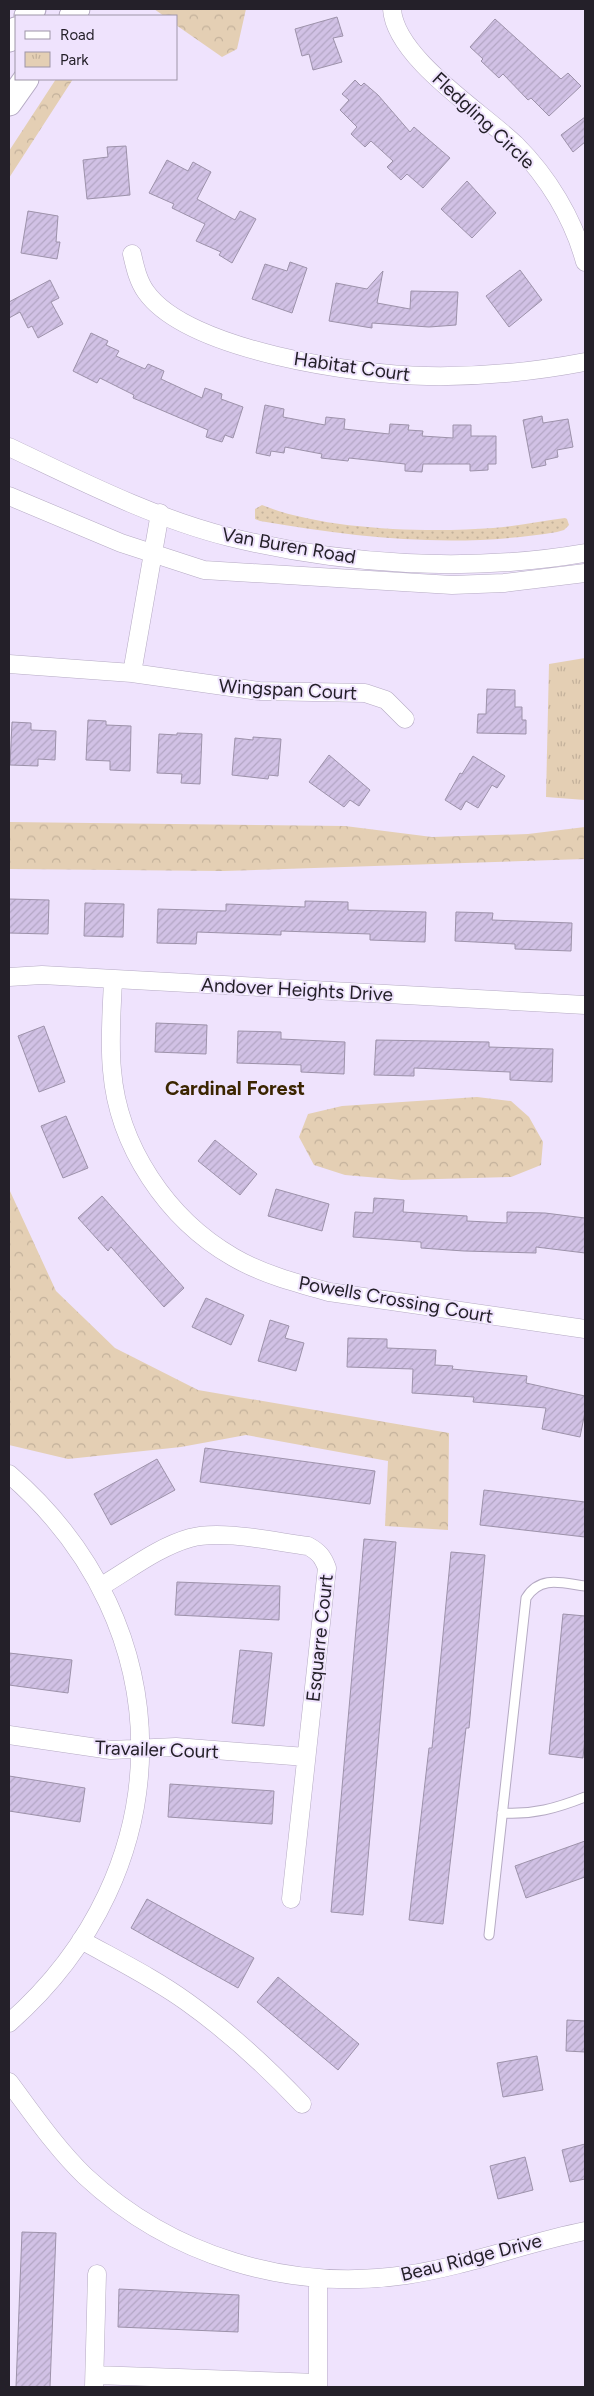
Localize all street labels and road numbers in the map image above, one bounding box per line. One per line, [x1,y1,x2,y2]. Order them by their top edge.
street label: Fledgling Circle [428,67,540,174]
street label: Habitat Court [292,347,412,386]
street label: Van Buren Road [220,522,358,569]
street label: Wingspan Court [218,674,358,705]
street label: Andover Heights Drive [201,973,393,1006]
street label: Powells Crossing Court [297,1271,495,1328]
street label: Esquarre Court [301,1573,338,1703]
street label: Travailer Court [95,1736,219,1763]
street label: Beau Ridge Drive [398,2229,544,2286]

